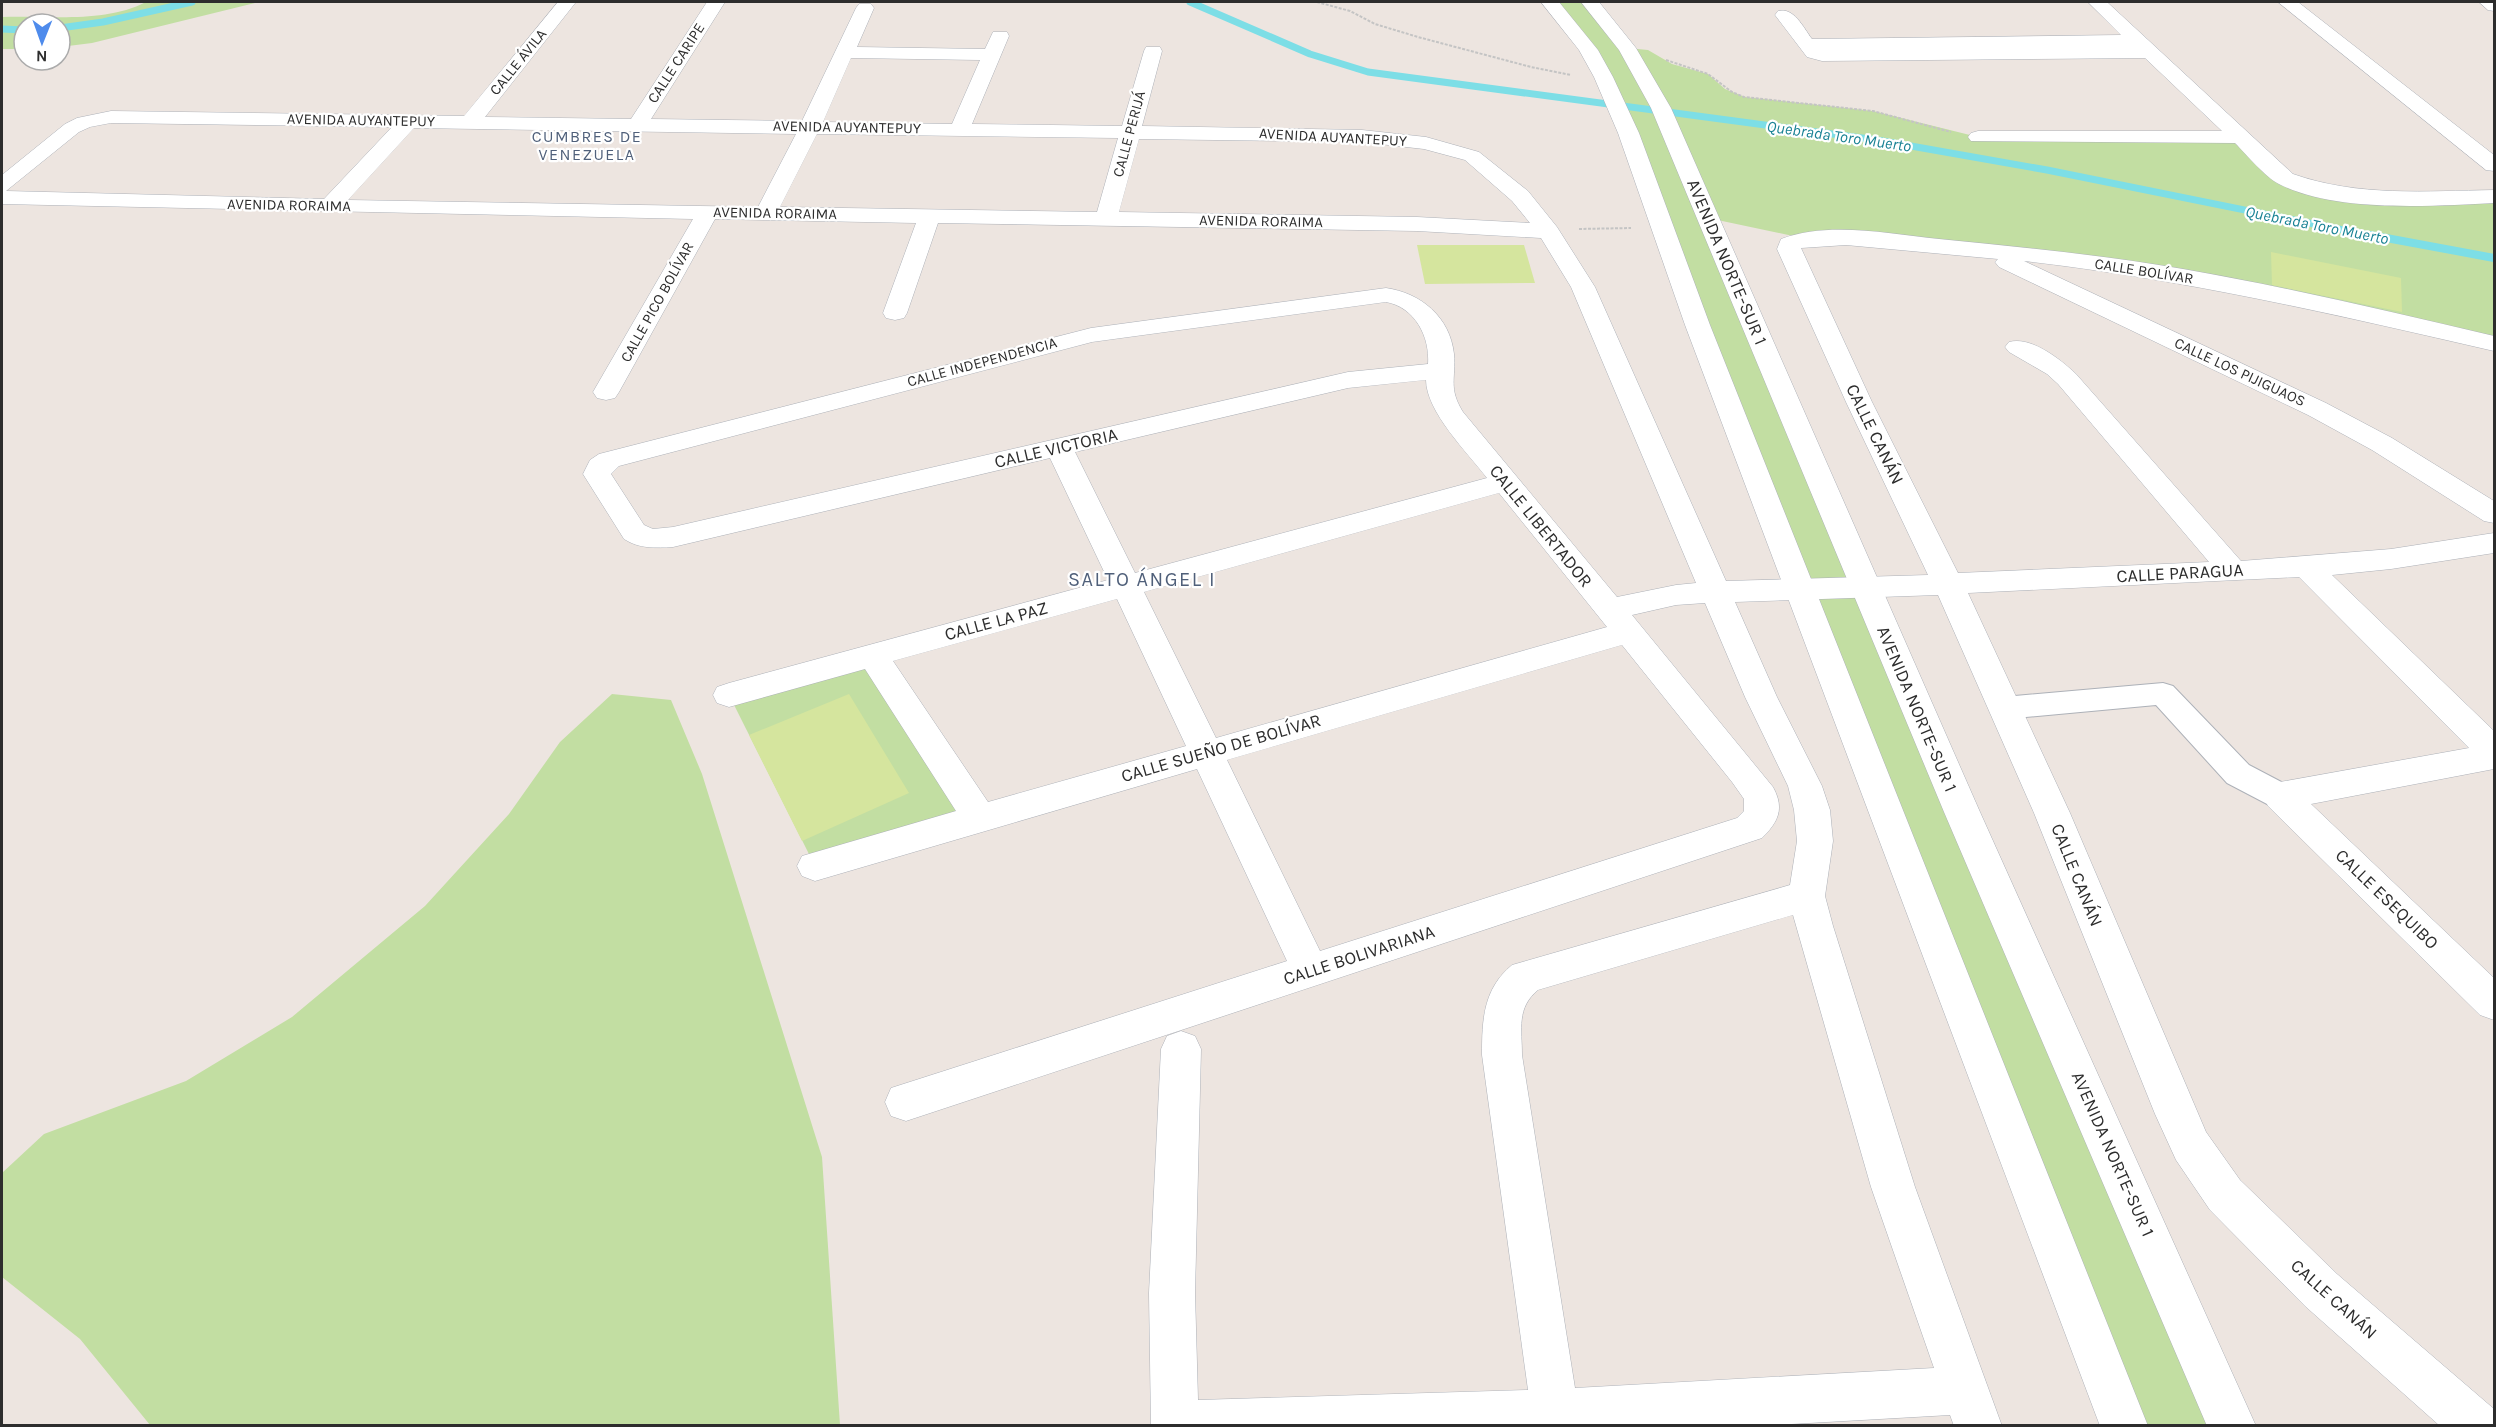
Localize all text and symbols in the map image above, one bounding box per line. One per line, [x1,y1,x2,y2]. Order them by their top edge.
north arrow [12,12,72,72]
street label: CALLE CARIPE [643,20,709,106]
street label: CALLE ÁVILA [486,25,550,99]
text: N [36,47,48,66]
street label: CALLE PERIJÁ [1109,89,1149,179]
street label: AVENIDA AUYANTEPUY [287,110,436,130]
water label: Quebrada Toro Muerto [1766,116,1912,156]
street label: AVENIDA AUYANTEPUY [773,117,922,137]
street label: AVENIDA AUYANTEPUY [1258,124,1408,150]
district label: CUMBRES DE VENEZUELA [532,127,642,164]
street label: AVENIDA NORTE-SUR 1 [1682,176,1772,348]
street label: AVENIDA RORAIMA [227,195,351,215]
water label: Quebrada Toro Muerto [2244,202,2390,248]
street label: AVENIDA RORAIMA [713,203,837,223]
street label: AVENIDA RORAIMA [1199,211,1323,231]
street label: CALLE PICO BOLÍVAR [616,239,698,365]
street label: CALLE BOLÍVAR [2093,254,2195,288]
street label: CALLE INDEPENDENCIA [905,333,1059,391]
street label: CALLE LOS PIJIGUAOS [2172,334,2308,410]
street label: CALLE CANÁN [1841,380,1910,488]
street label: CALLE VICTORIA [992,423,1120,473]
street label: CALLE LIBERTADOR [1485,460,1597,592]
street label: CALLE PARAGUA [2116,559,2244,587]
district label: SALTO ÁNGEL I [1068,567,1216,591]
street label: CALLE LA PAZ [942,597,1050,645]
street label: AVENIDA NORTE-SUR 1 [1872,623,1962,795]
street label: CALLE SUEÑO DE BOLÍVAR [1118,708,1324,787]
street label: CALLE CANÁN [2046,820,2109,930]
street label: CALLE ESEQUIBO [2331,844,2443,954]
street label: CALLE BOLIVARIANA [1281,920,1437,990]
street label: AVENIDA NORTE-SUR 1 [2067,1068,2159,1240]
street label: CALLE CANÁN [2286,1254,2383,1344]

